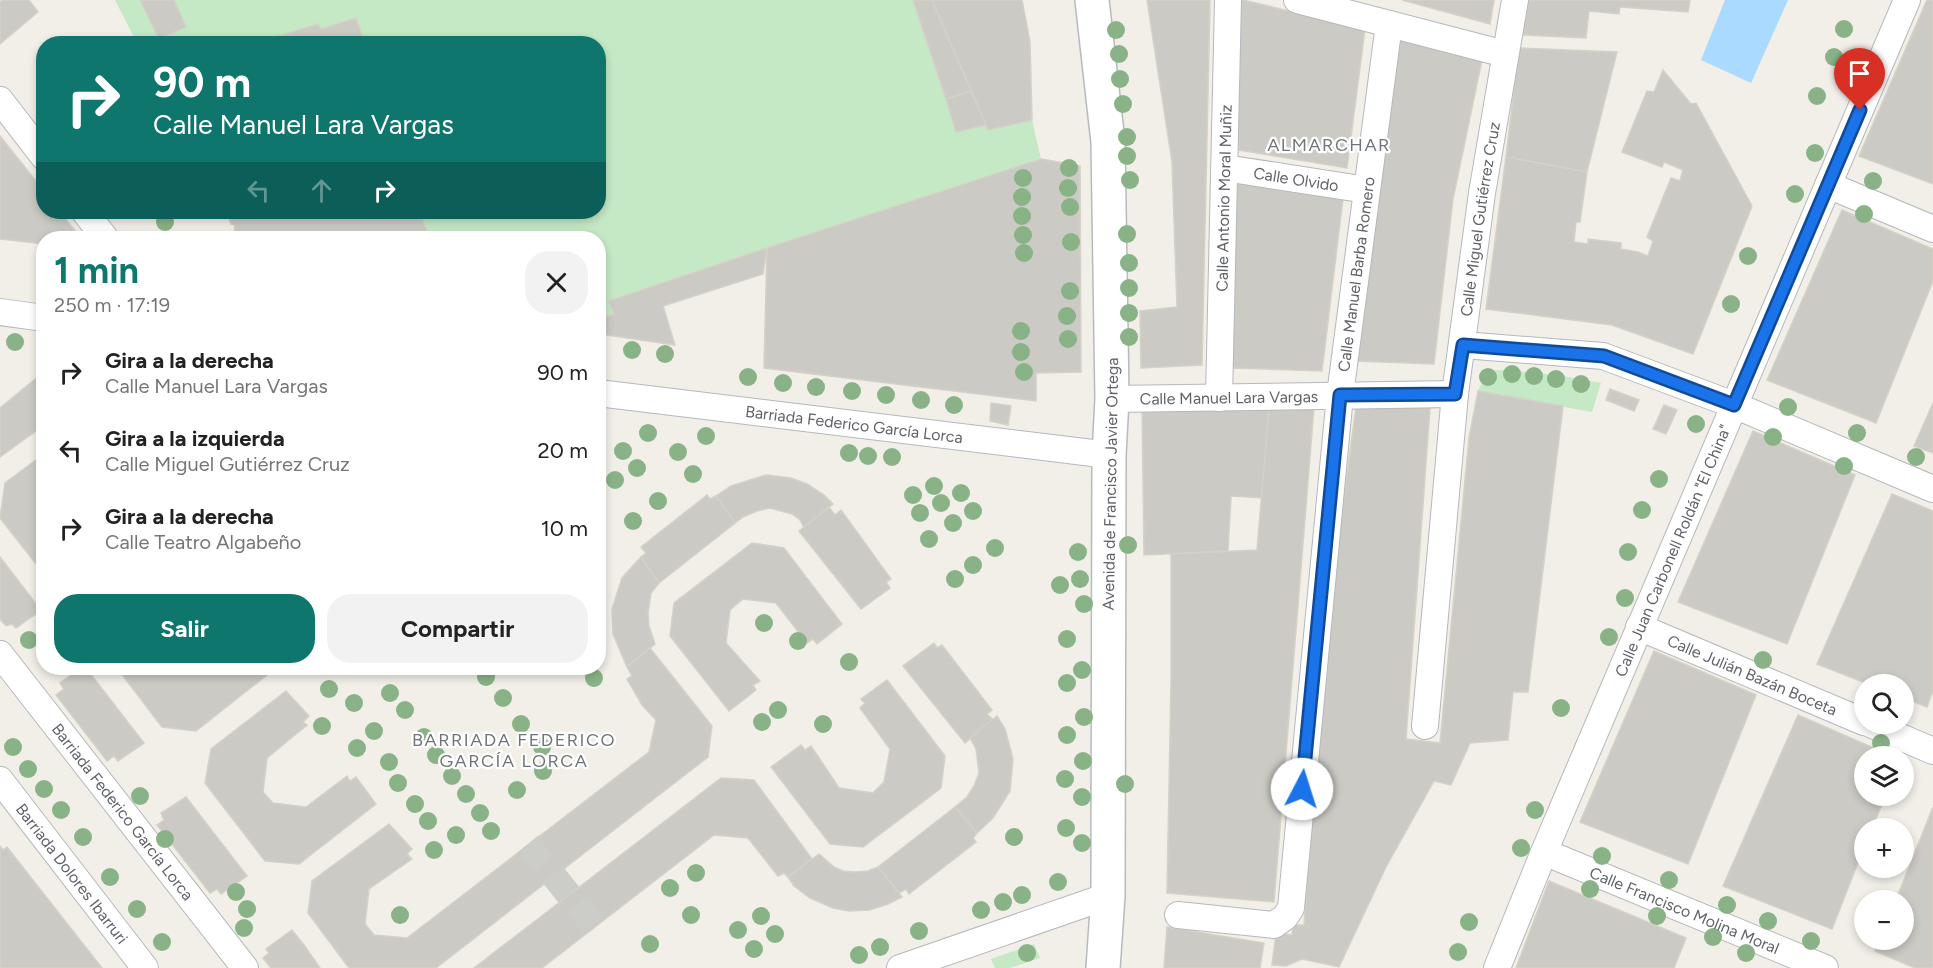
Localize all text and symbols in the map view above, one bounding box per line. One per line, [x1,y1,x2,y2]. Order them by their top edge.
pin [1834,48,1885,110]
text: 90 m [153,57,251,108]
icon: arrive [1843,57,1876,90]
icon: right [54,60,132,138]
street label: Calle Antonio Moral Muñiz [1212,104,1236,292]
text: Calle Manuel Lara Vargas [153,108,454,141]
street label: Calle Miguel Gutiérrez Cruz [1457,120,1504,317]
district label: ALMARCHAR [1267,134,1391,156]
street label: Calle Olvido [1252,164,1340,196]
icon: left [242,174,275,207]
icon: ahead [305,174,338,207]
icon: right [368,174,401,207]
street label: Calle Manuel Barba Romero [1334,176,1379,373]
text: 1 min [54,249,139,292]
button: close [525,251,588,314]
text: 250 m · 17:19 [54,293,170,317]
text: Gira a la derecha [105,347,274,374]
icon: right [54,356,87,389]
street label: Avenida de Francisco Javier Ortega [1099,357,1122,611]
text: 90 m [537,359,588,386]
text: Calle Manuel Lara Vargas [105,374,328,398]
street label: Calle Manuel Lara Vargas [1140,387,1318,409]
street label: Barriada Federico García Lorca [744,402,964,447]
street label: Calle Juan Carbonell Roldán "El China" [1611,422,1735,679]
text: Gira a la izquierda [105,425,285,452]
icon: left [54,434,87,467]
text: 20 m [537,437,588,464]
text: Calle Miguel Gutiérrez Cruz [105,452,350,476]
text: Gira a la derecha [105,503,274,530]
icon: right [54,512,87,545]
text: 10 m [541,515,588,542]
text: Calle Teatro Algabeño [105,530,301,554]
button: Salir [54,594,315,663]
button: Compartir [327,594,588,663]
street label: Calle Julián Bazán Boceta [1664,631,1840,720]
map controls [1854,674,1914,950]
button: search [1854,674,1914,734]
street label: Barriada Federico García Lorca [48,720,197,904]
district label: BARRIADA FEDERICO GARCÍA LORCA [412,729,616,772]
button: layers [1854,746,1914,806]
position arrow [1270,757,1334,821]
street label: Barriada Dolores Ibarruri [12,800,132,948]
button: + [1854,818,1914,878]
street label: Calle Francisco Molina Moral [1587,863,1782,958]
button: − [1854,890,1914,950]

